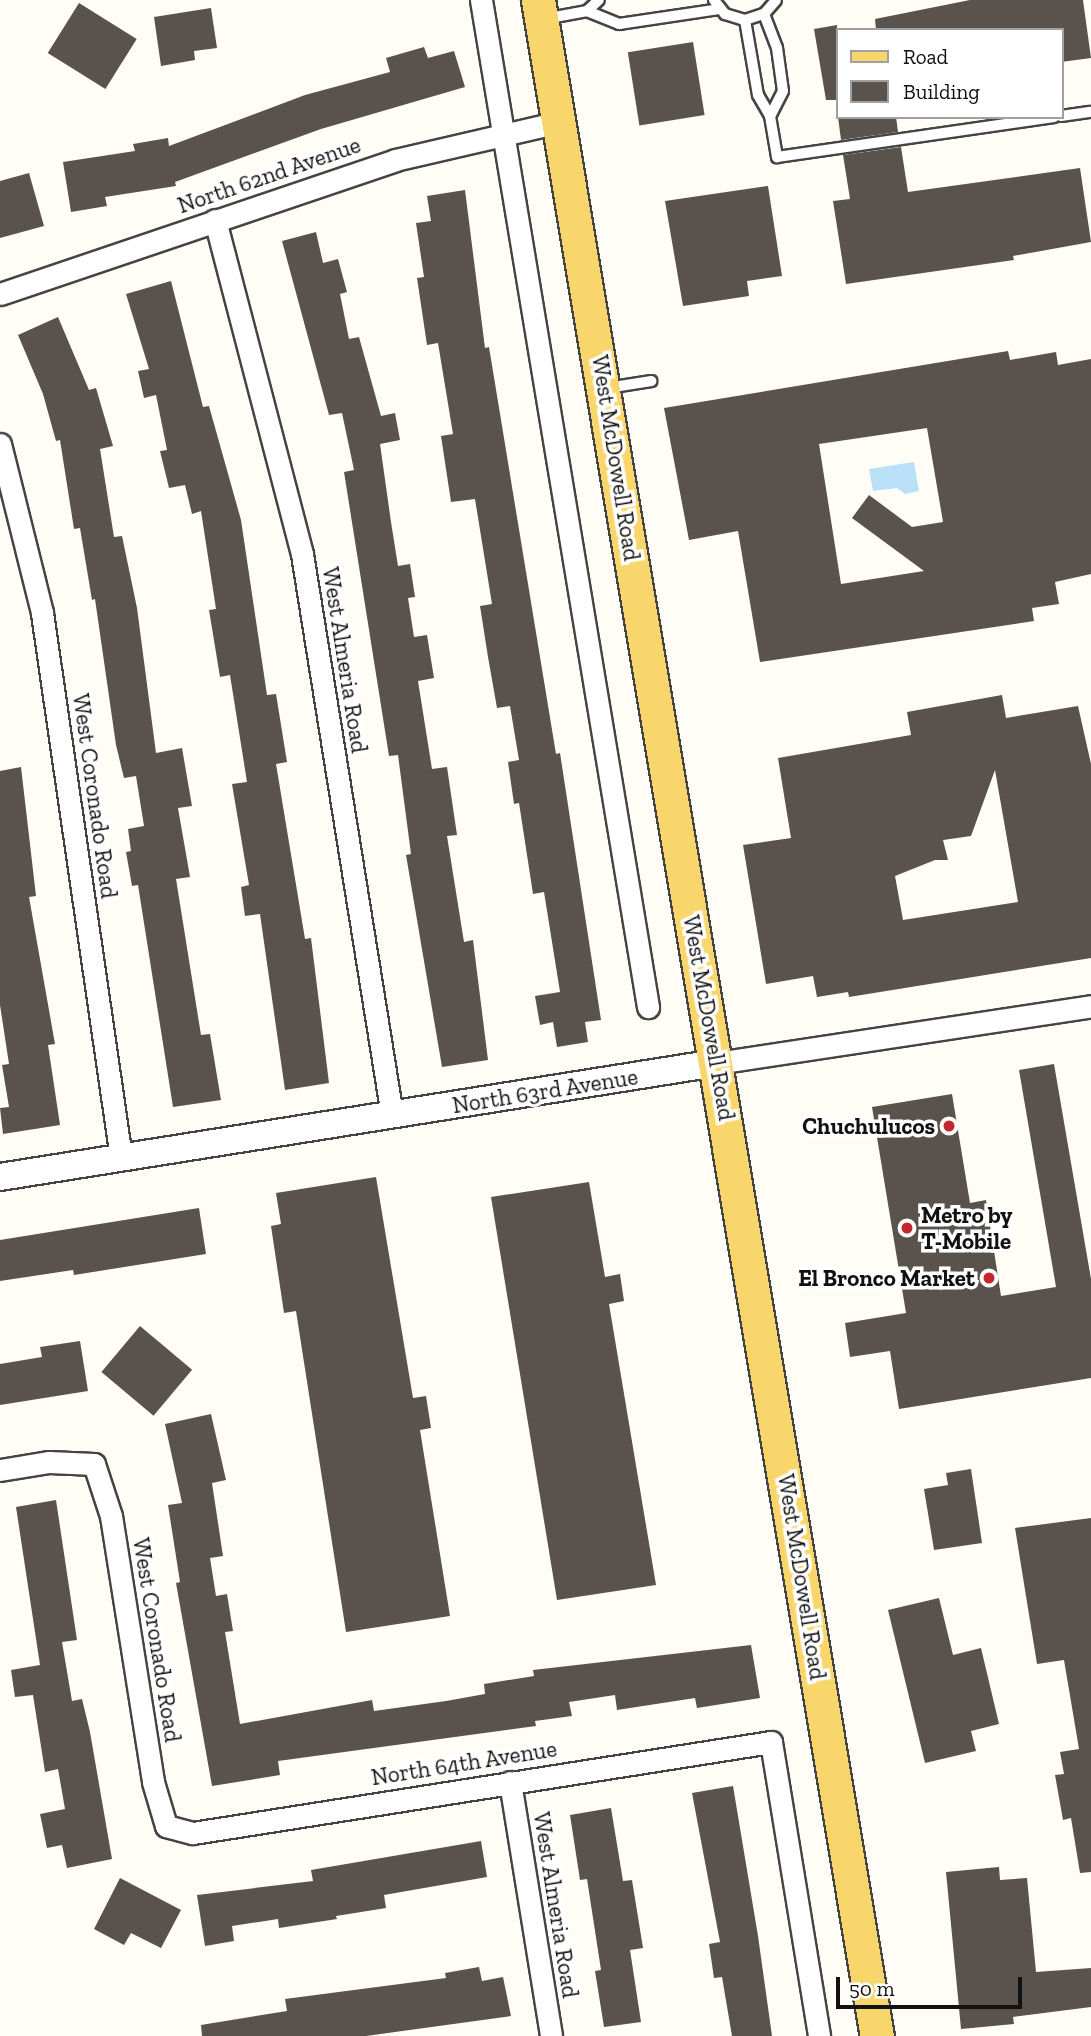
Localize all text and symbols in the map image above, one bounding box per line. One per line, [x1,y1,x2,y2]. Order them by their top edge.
legend [836,28,1063,119]
text: Road [903,44,948,69]
text: Building [903,79,980,104]
street label: North 62nd Avenue [173,131,365,219]
street label: West McDowell Road [586,353,646,563]
street label: West Almeria Road [317,565,373,755]
street label: West Coronado Road [67,692,123,900]
street label: West McDowell Road [677,913,741,1123]
street label: North 63rd Avenue [450,1063,640,1119]
place label: Chuchulucos [802,1112,935,1140]
marker: Chuchulucos [941,1118,957,1134]
place label: Metro by T-Mobile [921,1201,1012,1255]
marker: Metro by T-Mobile [899,1220,915,1236]
place label: El Bronco Market [798,1264,975,1292]
marker: El Bronco Market [981,1270,997,1286]
street label: West McDowell Road [772,1472,832,1682]
street label: West Coronado Road [127,1536,187,1744]
street label: North 64th Avenue [369,1735,559,1791]
street label: West Almeria Road [528,1810,584,2000]
scale bar [839,1962,1024,2006]
text: 50 m [849,1976,895,2001]

